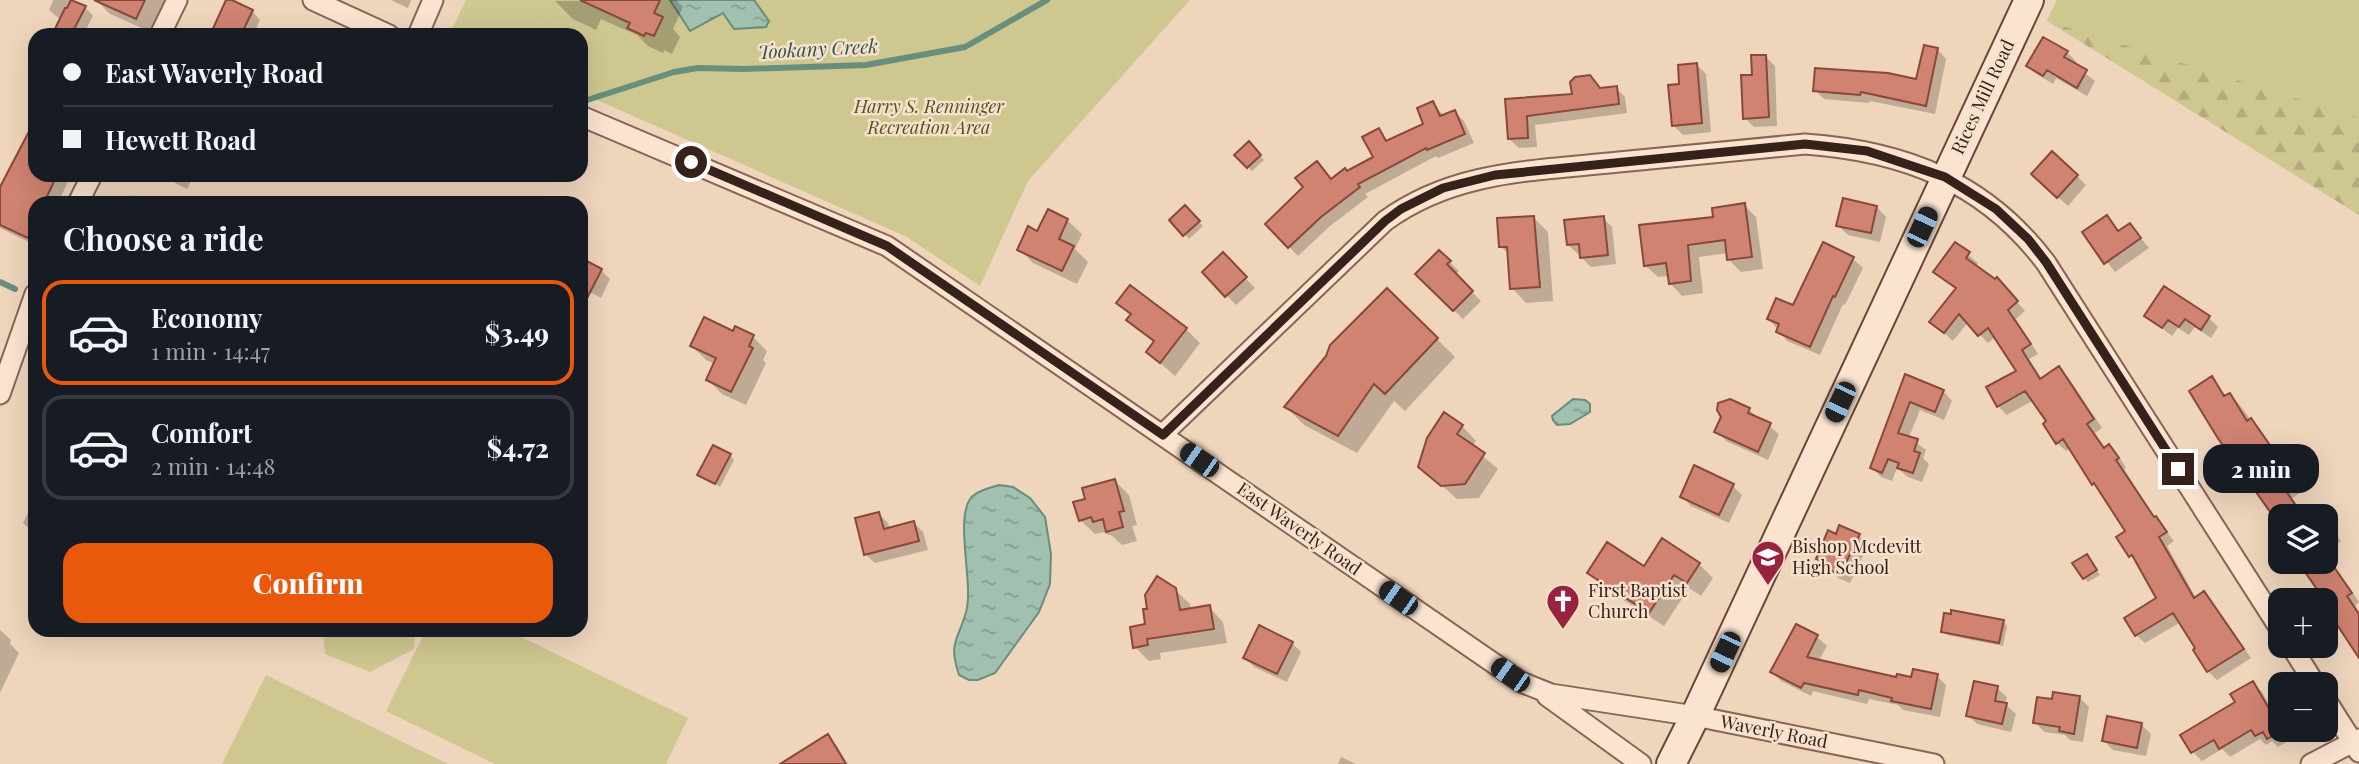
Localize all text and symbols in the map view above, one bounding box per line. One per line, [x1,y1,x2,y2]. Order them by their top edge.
water label: Tookany Creek [757,32,879,64]
street label: Rices Mill Road [1945,35,2019,158]
text: East Waverly Road [105,55,323,90]
park label: Harry S. Renninger Recreation Area [853,94,1005,139]
text: Hewett Road [105,122,256,157]
route start [675,146,707,178]
car [1904,204,1941,250]
text: Choose a ride [63,216,264,259]
text: Economy [151,300,262,335]
icon: car [67,301,130,364]
text: $3.49 [485,315,549,350]
text: 1 min · 14:47 [151,335,270,366]
car [1822,379,1859,425]
text: Comfort [151,415,252,450]
icon: car [67,416,130,479]
text: $4.72 [487,430,549,465]
car [1176,439,1223,481]
callout: 2 min [2202,444,2318,494]
text: 2 min · 14:48 [151,450,275,481]
route end [2162,453,2194,485]
text: 2 min [2231,453,2291,484]
street label: East Waverly Road [1233,476,1367,580]
map controls [2268,504,2338,742]
button: layers [2268,504,2338,574]
place label: Bishop Mcdevitt High School [1792,534,1922,579]
school or university icon: Bishop Mcdevitt High School [1749,538,1787,587]
button: Confirm [63,543,553,623]
car [1375,577,1422,619]
place label: First Baptist Church [1588,578,1687,623]
church icon: First Baptist Church [1544,582,1582,631]
button: + [2268,588,2338,658]
car [1707,629,1744,675]
car [1487,654,1534,696]
button: − [2268,672,2338,742]
street label: Waverly Road [1717,709,1830,753]

